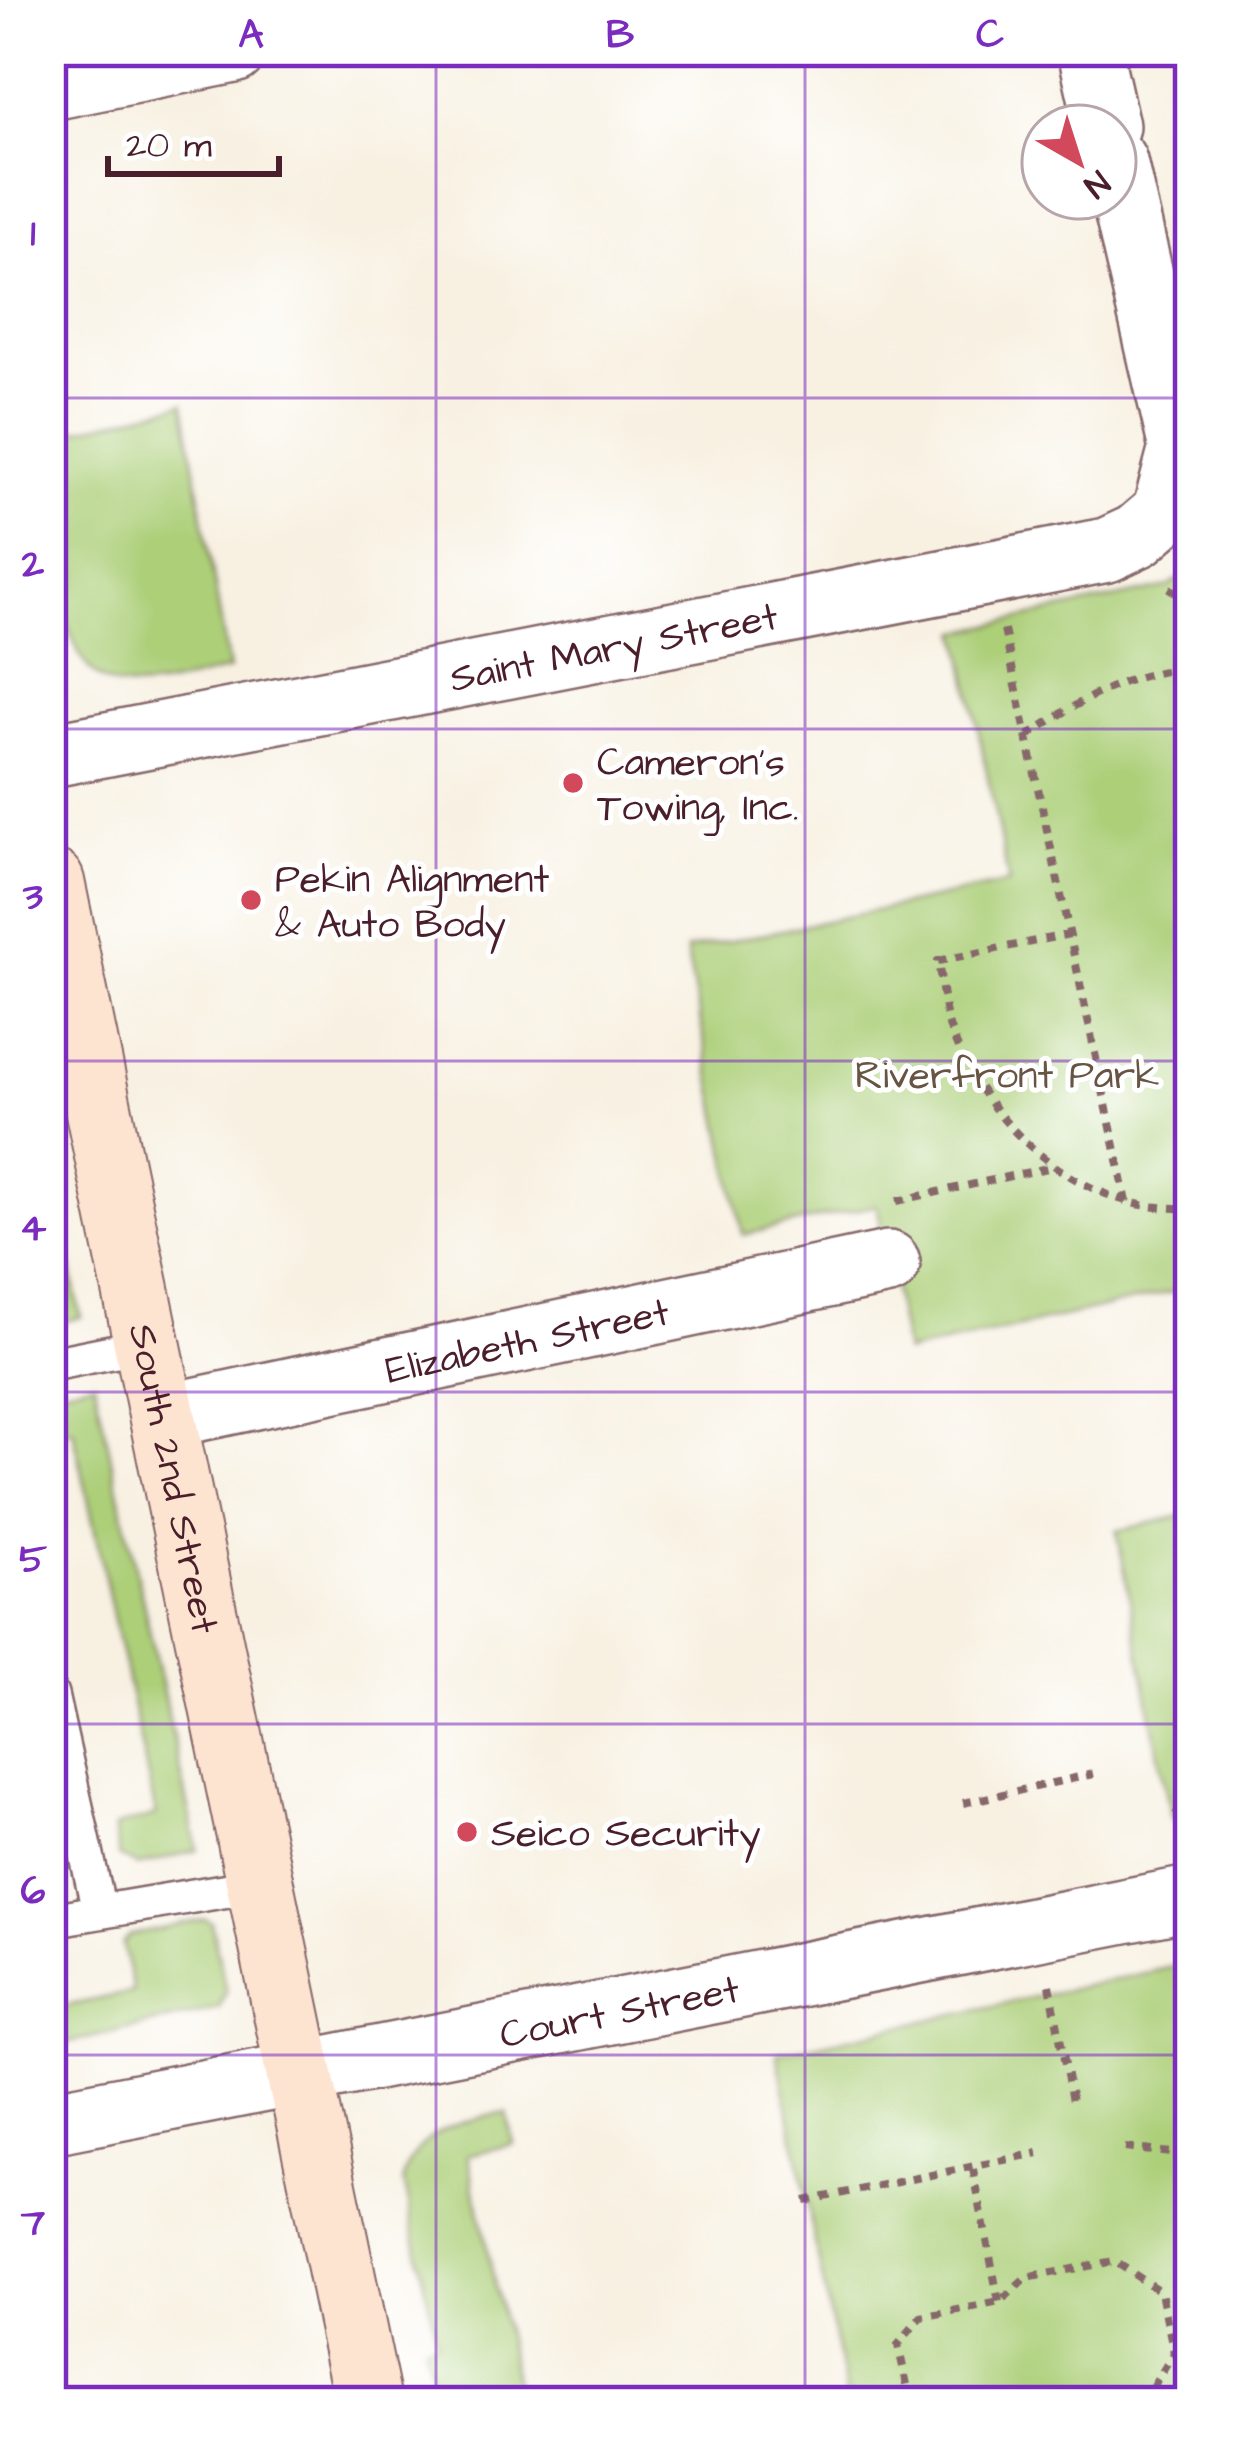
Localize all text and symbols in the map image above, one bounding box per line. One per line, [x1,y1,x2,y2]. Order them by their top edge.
text: A [239,9,265,63]
text: B [606,9,634,63]
text: C [976,9,1004,63]
scale bar [108,102,279,176]
north arrow [1019,102,1139,222]
text: 20 m [126,120,212,171]
text: N [1074,159,1119,208]
text: 1 [31,207,36,261]
text: 2 [21,539,45,593]
street label: Saint Mary Street [446,590,783,707]
place label: Cameron's Towing, Inc. [597,737,798,836]
marker: Cameron's Towing, Inc. [560,770,586,796]
place label: Pekin Alignment & Auto Body [275,854,550,954]
text: 3 [22,871,43,925]
marker: Pekin Alignment & Auto Body [238,887,264,913]
park label: Riverfront Park [855,1050,1159,1104]
text: 4 [20,1202,47,1256]
street label: Elizabeth Street [381,1286,674,1399]
street label: South 2nd Street [114,1319,231,1639]
text: 5 [19,1534,47,1588]
place label: Seico Security [491,1808,761,1863]
marker: Seico Security [454,1819,480,1845]
text: 6 [21,1865,46,1919]
street label: Court Street [495,1963,744,2063]
text: 7 [20,2197,45,2251]

